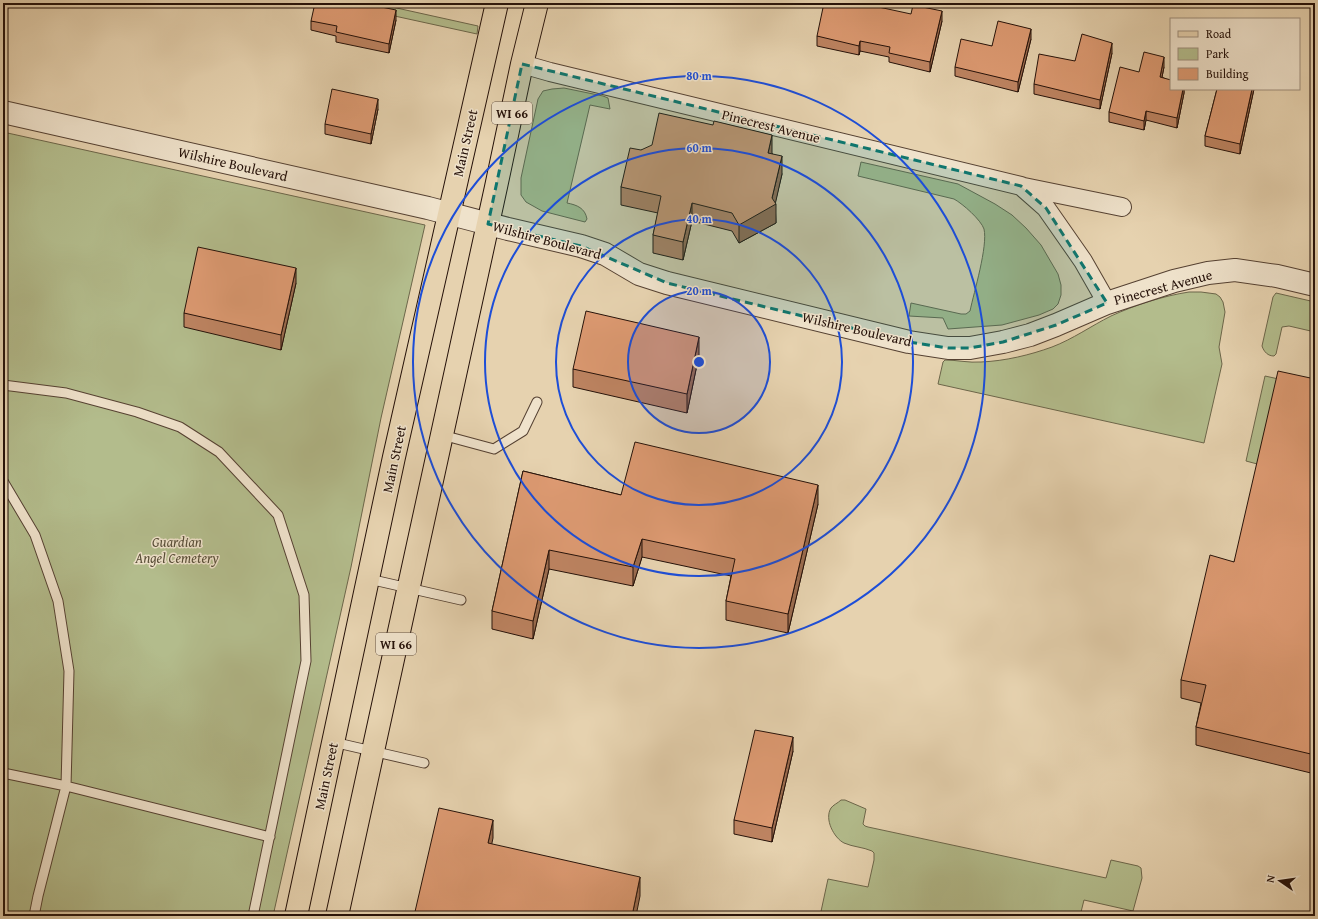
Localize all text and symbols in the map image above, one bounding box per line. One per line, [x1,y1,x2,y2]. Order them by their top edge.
legend [1170,18,1300,90]
text: Road [1206,25,1232,42]
text: Park [1206,45,1230,62]
text: Building [1206,65,1249,82]
text: 80 m [686,67,712,84]
road number: WI 66 [492,102,532,124]
street label: Pinecrest Avenue [720,104,823,148]
street label: Main Street [448,107,482,179]
text: 60 m [686,139,712,156]
street label: Wilshire Boulevard [176,142,290,186]
text: 40 m [686,210,712,227]
street label: Wilshire Boulevard [490,216,604,264]
street label: Pinecrest Avenue [1112,264,1215,310]
text: 20 m [686,282,712,299]
street label: Wilshire Boulevard [800,307,914,351]
centre of rings [692,355,706,369]
street label: Main Street [377,423,411,495]
park label: Guardian Angel Cemetery [134,532,219,568]
road number: WI 66 [376,633,416,655]
street label: Main Street [309,740,343,812]
north arrow [1260,861,1300,901]
text: N [1262,873,1279,884]

